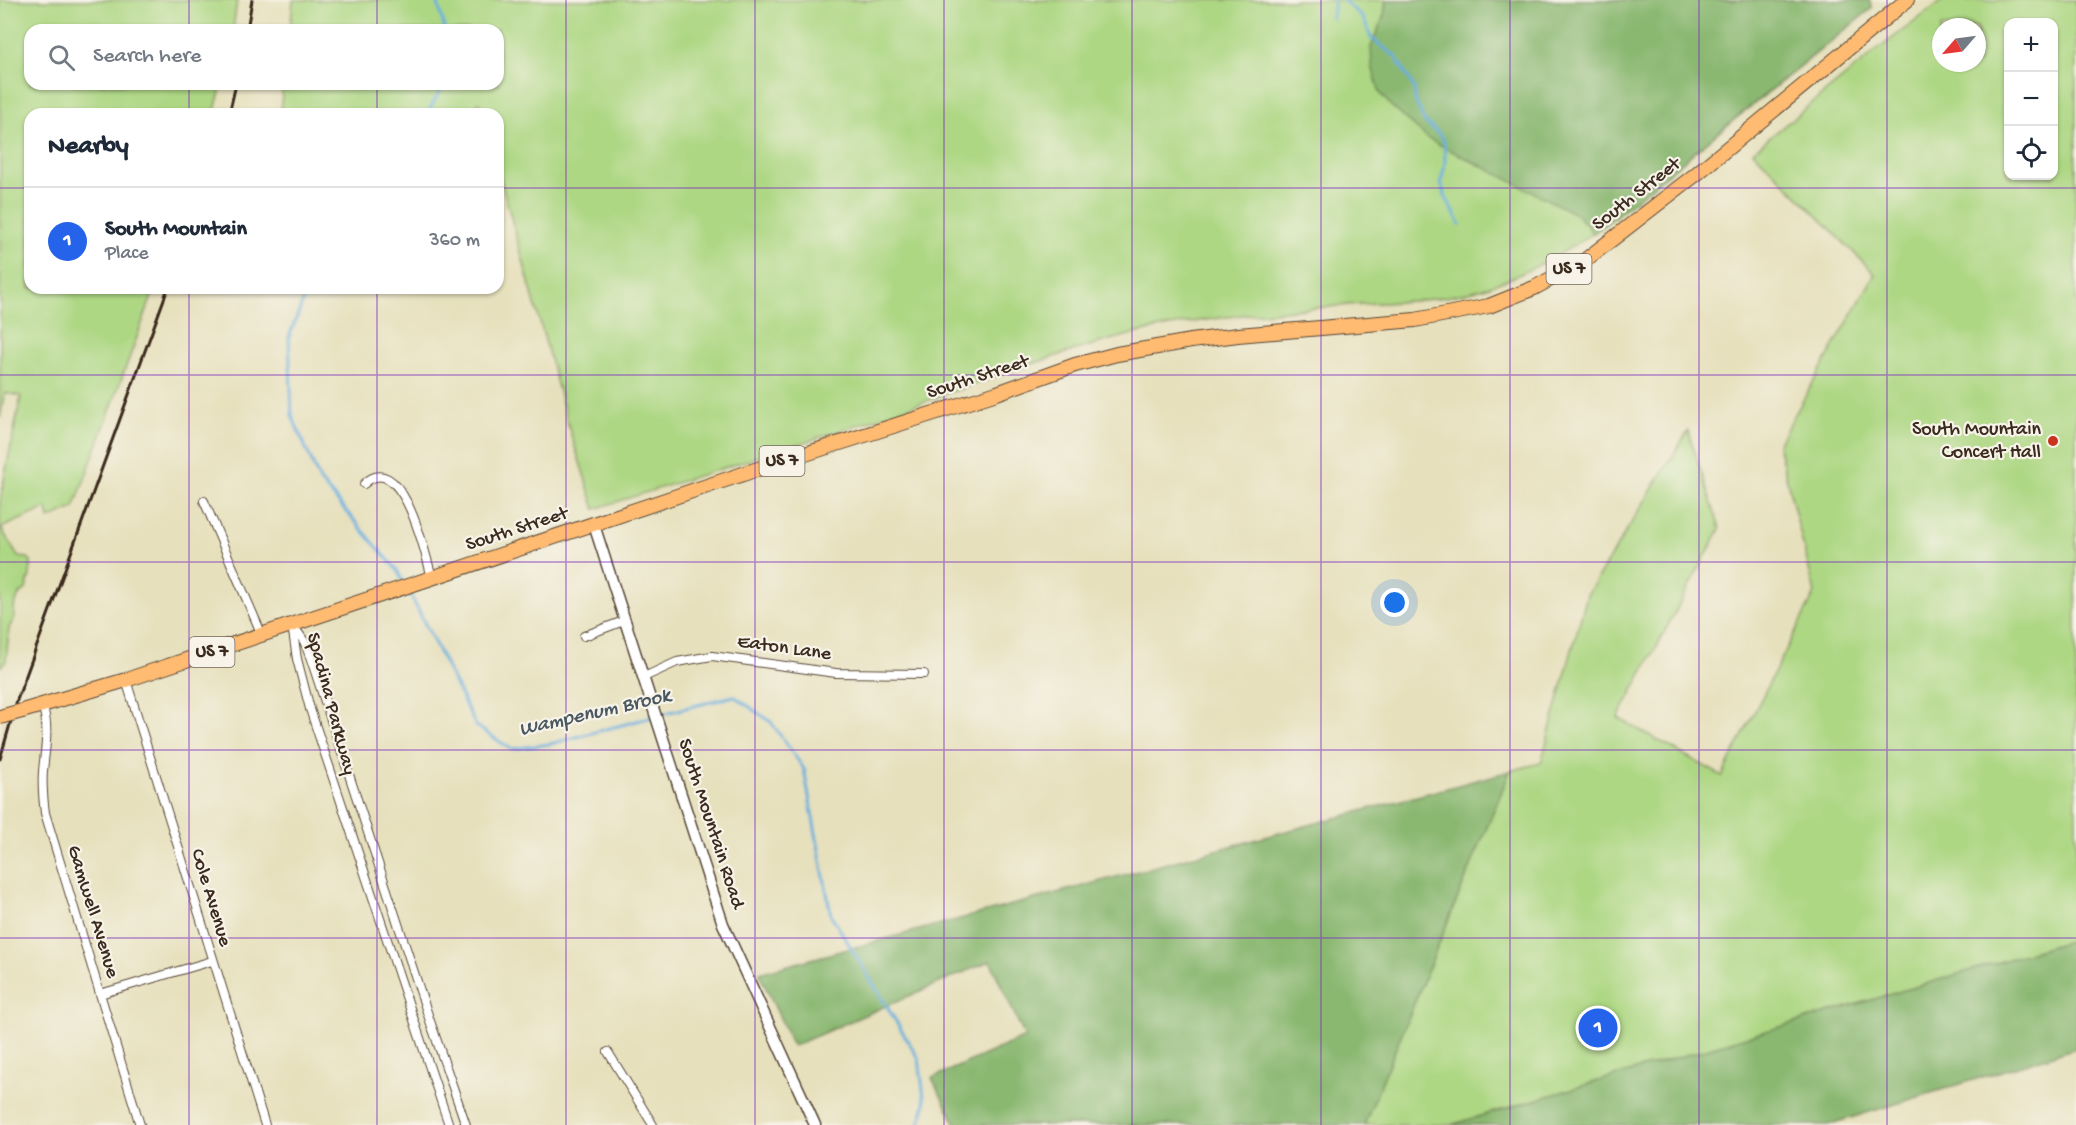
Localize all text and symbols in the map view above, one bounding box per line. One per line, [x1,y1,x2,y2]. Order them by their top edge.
north arrow [1932,18,1986,72]
map controls [2004,18,2058,180]
button: + [2004,18,2058,72]
search box [24,24,504,90]
icon: search [45,41,78,74]
text: Search here [93,44,201,70]
button: − [2004,72,2058,126]
button: locate [2004,126,2058,180]
text: Nearby [48,132,129,163]
street label: South Street [1588,152,1687,237]
text: South Mountain [105,217,247,243]
text: 1 [63,230,72,253]
text: 360 m [429,230,480,253]
text: Place [105,243,149,266]
road number: US 7 [1546,254,1592,284]
street label: South Street [924,350,1034,405]
place label: South Mountain Concert Hall [1912,419,2041,465]
marker: South Mountain Concert Hall [2046,434,2060,448]
road number: US 7 [760,446,804,476]
street label: South Street [463,502,573,557]
your location [1380,588,1409,617]
street label: Spadina Parkway [300,630,360,778]
street label: Eaton Lane [736,631,833,667]
road number: US 7 [190,637,234,667]
water label: Wampenum Brook [517,684,676,744]
street label: South Mountain Road [672,736,749,914]
street label: Gamwell Avenue [61,843,123,982]
street label: Cole Avenue [184,846,236,950]
pin: 1 [1578,1006,1618,1050]

